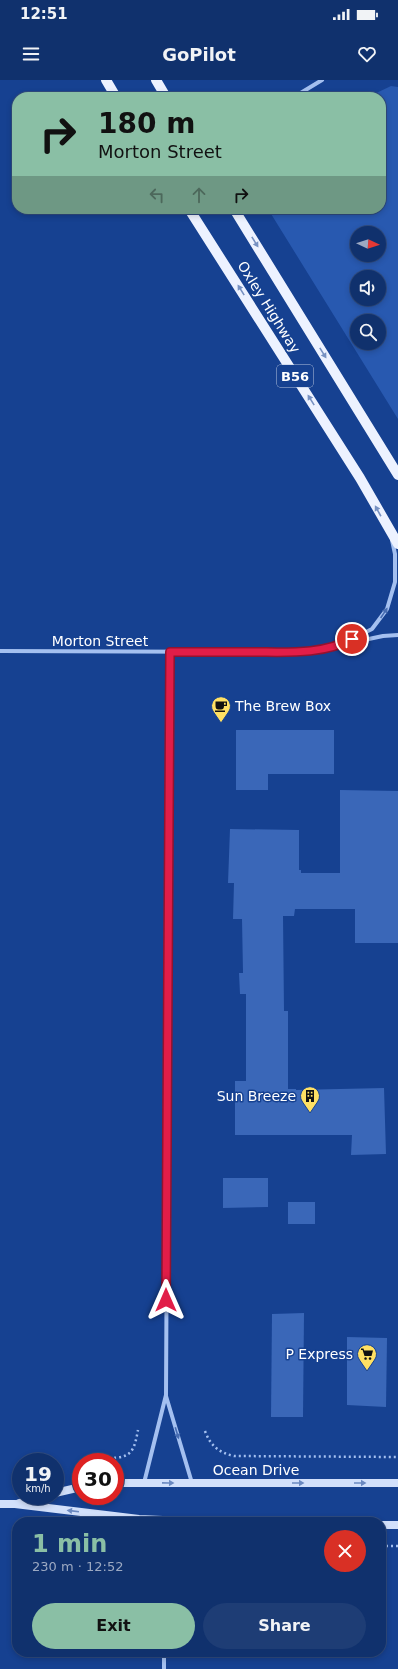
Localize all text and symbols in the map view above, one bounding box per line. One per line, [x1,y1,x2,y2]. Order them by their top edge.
text: 12:51 [20,5,68,23]
icon: menu [20,43,42,65]
icon: heart [356,43,378,65]
text: GoPilot [162,44,236,65]
text: 180 m [98,107,195,140]
icon: right [32,108,84,160]
text: Morton Street [98,141,222,162]
icon: left [146,184,168,206]
icon: ahead [188,184,210,206]
icon: right [230,184,252,206]
north arrow [350,226,386,262]
map controls [350,226,386,350]
one-way arrow [251,236,258,248]
street label: Oxley Highway [234,258,304,356]
button: sound [350,270,386,306]
one-way arrow [237,285,245,295]
button: search [350,314,386,350]
one-way arrow [320,347,327,358]
road number: B56 [277,365,313,387]
one-way arrow [307,394,314,406]
one-way arrow [375,505,382,517]
one-way arrow [380,607,387,618]
pin [335,622,369,656]
icon: arrive [341,628,363,650]
street label: Morton Street [52,633,149,649]
cafe icon: The Brew Box [210,695,232,723]
place label: The Brew Box [234,698,331,714]
building icon: Sun Breeze [299,1085,321,1113]
place label: Sun Breeze [217,1088,296,1104]
position arrow [145,1279,187,1321]
supermarket icon: P Express [356,1343,378,1371]
place label: P Express [285,1346,353,1362]
one-way arrow [174,1427,180,1439]
speed limit sign: 30 [72,1453,124,1505]
text: 19 [24,1462,52,1486]
street label: Ocean Drive [213,1462,299,1478]
one-way arrow [162,1480,175,1486]
one-way arrow [292,1480,305,1486]
one-way arrow [354,1480,367,1486]
text: km/h [25,1483,51,1494]
one-way arrow [67,1508,79,1514]
text: 1 min [32,1530,107,1558]
button: close [324,1530,366,1572]
text: 230 m · 12:52 [32,1559,123,1574]
button: Exit [32,1603,195,1649]
button: Share [203,1603,366,1649]

